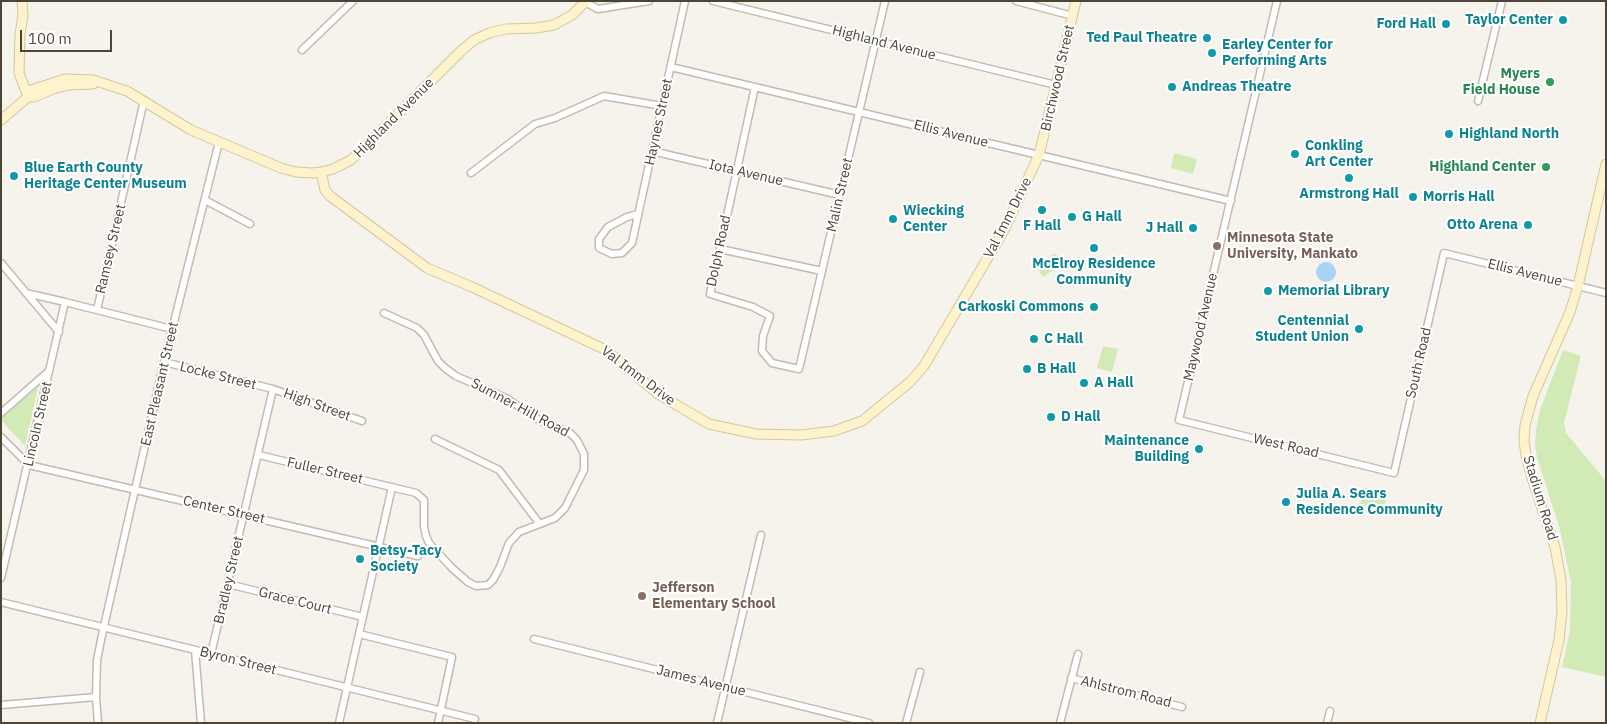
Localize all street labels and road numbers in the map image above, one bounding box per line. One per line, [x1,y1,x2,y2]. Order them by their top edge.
street label: Highland Avenue [830,22,938,64]
street label: Birchwood Street [1038,23,1078,133]
street label: Highland Avenue [351,75,437,161]
street label: Haynes Street [642,77,676,167]
street label: Ellis Avenue [912,117,990,151]
street label: Iota Avenue [707,156,785,190]
street label: Malin Street [823,156,857,234]
street label: Val Imm Drive [980,175,1036,261]
street label: Ramsey Street [93,202,129,296]
street label: Dolph Road [703,214,735,288]
street label: Ellis Avenue [1486,256,1564,290]
street label: Maywood Avenue [1180,271,1222,383]
street label: East Pleasant Street [138,320,182,448]
street label: South Road [1403,326,1435,400]
street label: Val Imm Drive [598,343,678,409]
street label: Locke Street [178,358,258,394]
street label: Sumner Hill Road [468,375,572,441]
street label: Lincoln Street [20,380,56,468]
street label: High Street [281,385,353,425]
street label: West Road [1251,430,1321,462]
street label: Fuller Street [285,454,365,488]
street label: Stadium Road [1519,454,1561,542]
street label: Center Street [181,492,267,528]
street label: Bradley Street [211,534,247,626]
street label: Grace Court [257,584,333,618]
street label: Byron Street [198,643,278,679]
street label: James Avenue [655,662,747,700]
street label: Ahlstrom Road [1079,673,1173,711]

